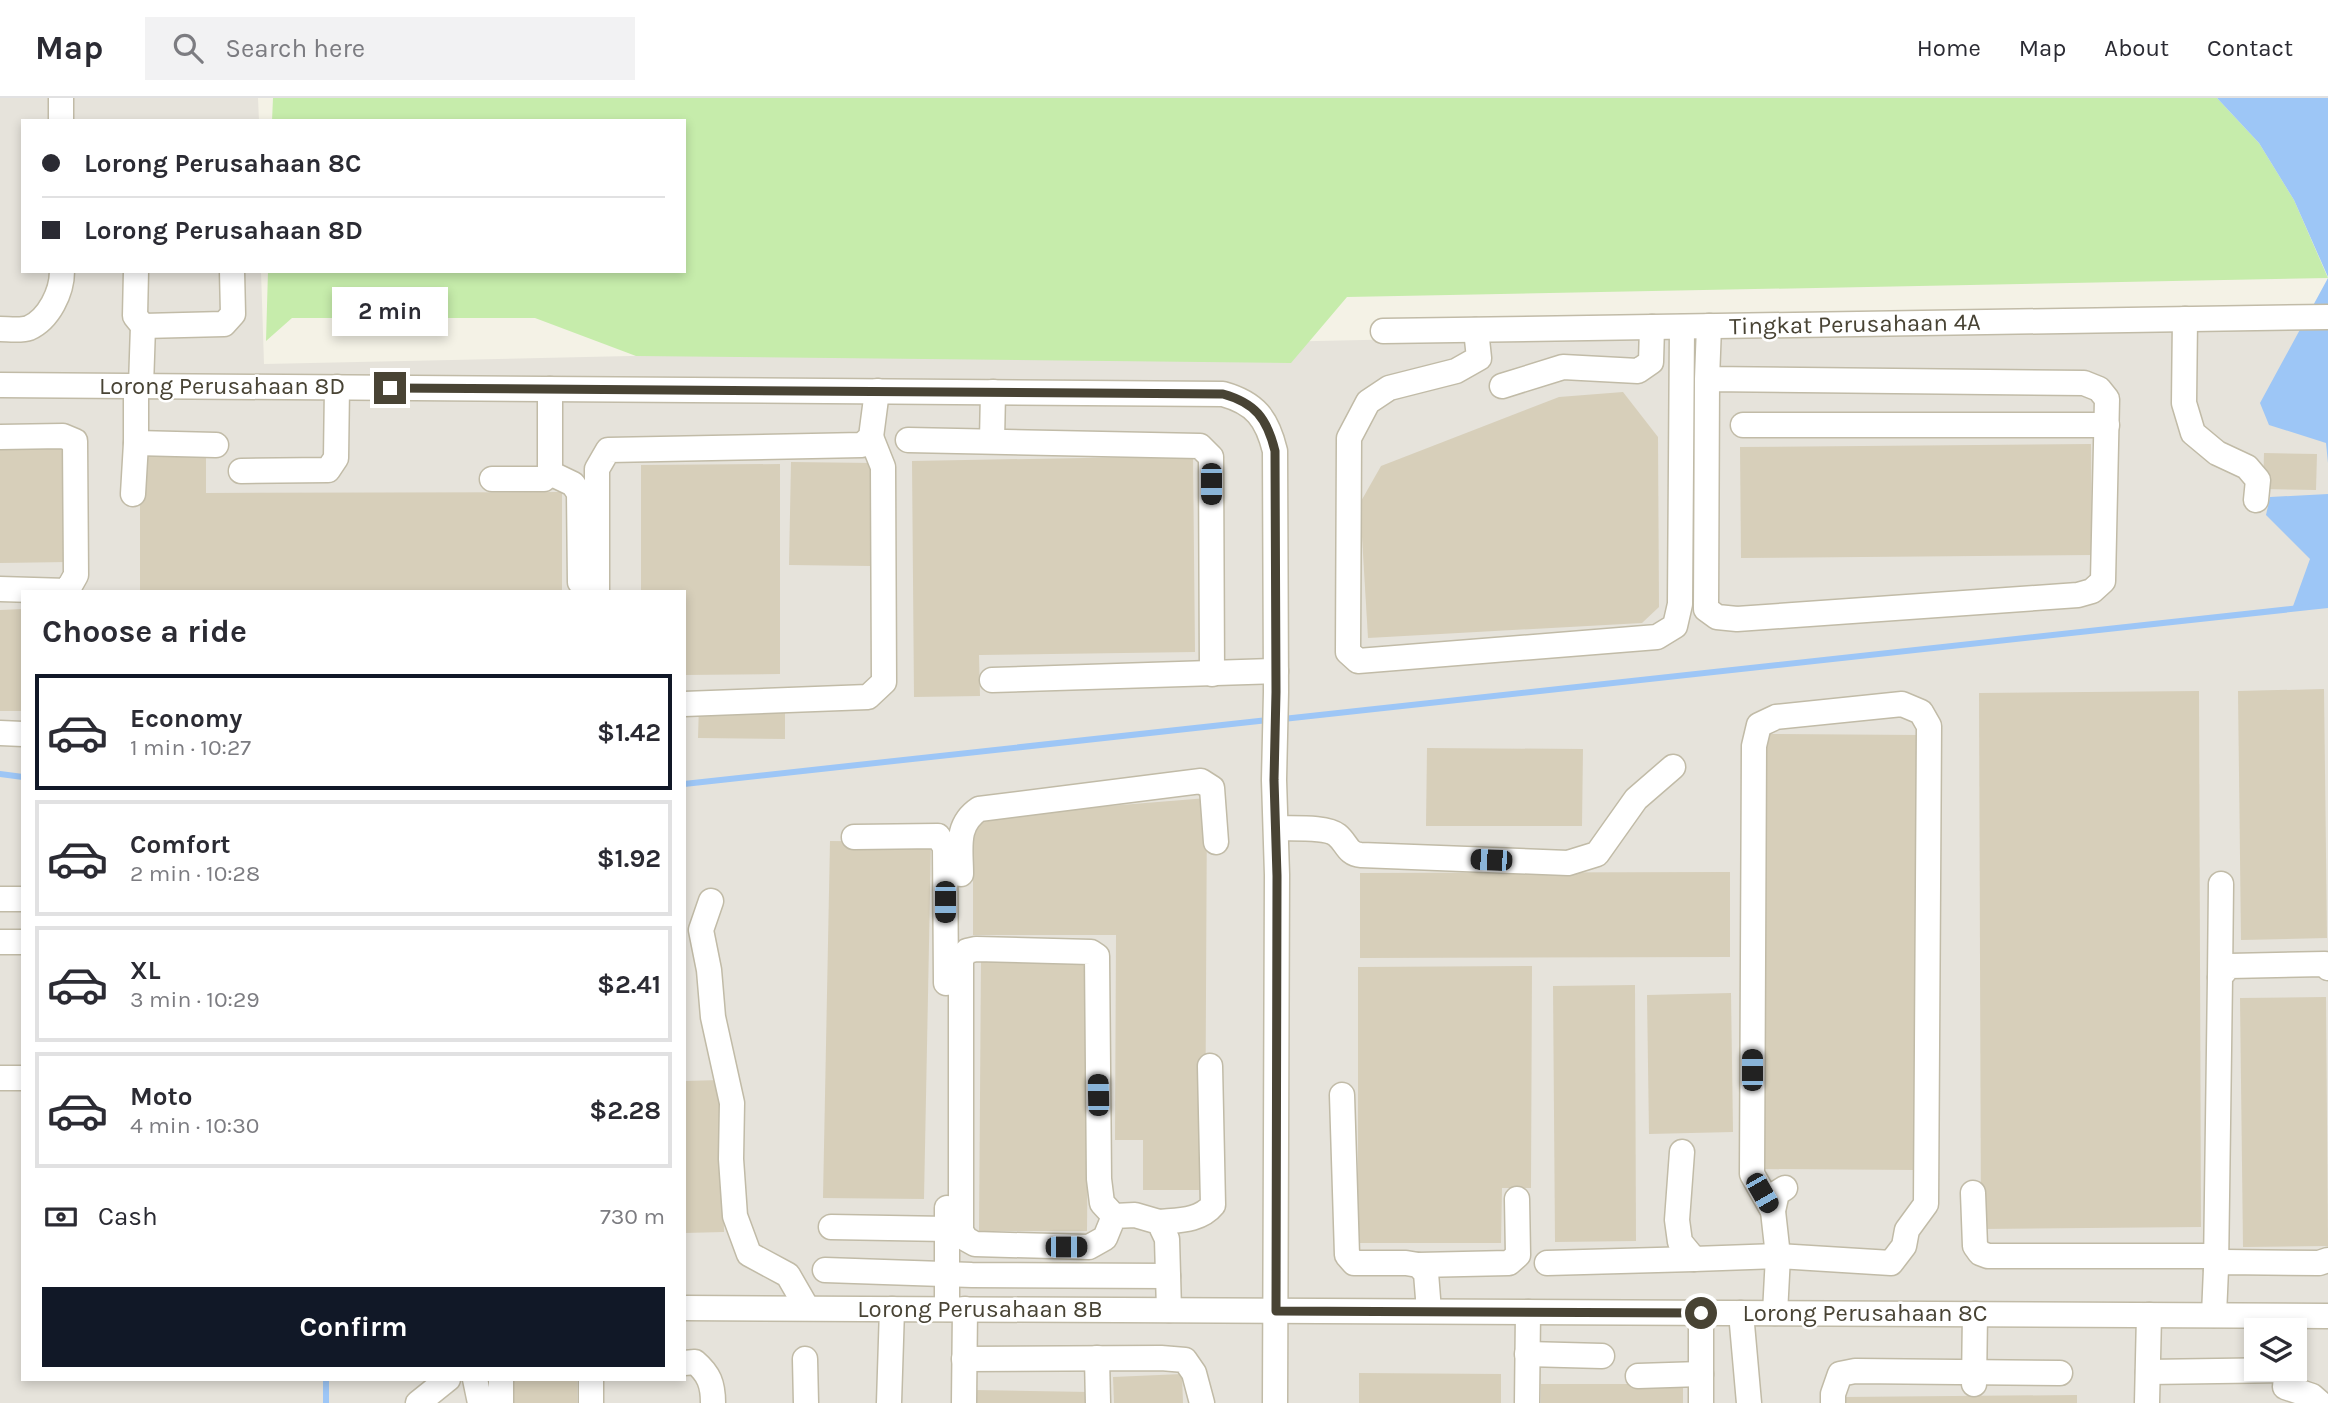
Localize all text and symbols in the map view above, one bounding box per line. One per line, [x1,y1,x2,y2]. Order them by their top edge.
search box [145,17,635,80]
text: Map [35,29,103,67]
icon: search [169,29,207,67]
text: Search here [225,33,365,64]
text: Home [1917,34,1981,62]
text: Map [2019,34,2066,62]
text: About [2104,34,2169,62]
text: Contact [2207,34,2293,62]
text: Lorong Perusahaan 8C [84,148,361,179]
text: Lorong Perusahaan 8D [84,215,363,246]
callout: 2 min [332,286,448,336]
text: 2 min [358,298,422,325]
street label: Tingkat Perusahaan 4A [1729,308,1981,340]
street label: Lorong Perusahaan 8D [99,372,345,400]
route end [374,372,406,404]
car [1201,463,1222,505]
text: Choose a ride [42,613,247,650]
icon: car [46,701,109,764]
text: Economy [130,703,242,734]
text: $1.42 [597,717,661,748]
text: 1 min · 10:27 [130,734,251,761]
icon: car [46,827,109,890]
text: Comfort [130,829,231,860]
text: $1.92 [597,843,661,874]
car [1470,849,1513,871]
text: 2 min · 10:28 [130,860,260,887]
car [935,881,956,923]
icon: car [46,953,109,1016]
text: XL [130,955,161,986]
text: $2.41 [597,969,661,1000]
text: 3 min · 10:29 [130,986,260,1013]
car [1742,1049,1763,1091]
car [1088,1074,1109,1116]
icon: car [46,1079,109,1142]
text: Moto [130,1081,192,1112]
text: $2.28 [589,1095,661,1126]
text: 4 min · 10:30 [130,1112,259,1139]
car [1743,1170,1782,1216]
icon: cash [42,1198,80,1236]
text: Cash [98,1201,158,1232]
text: 730 m [600,1203,665,1230]
car [1046,1237,1088,1258]
button: Confirm [42,1287,665,1367]
street label: Lorong Perusahaan 8B [857,1295,1103,1323]
route start [1685,1297,1717,1329]
street label: Lorong Perusahaan 8C [1742,1299,1988,1327]
map controls [2244,1318,2307,1381]
button: layers [2244,1318,2307,1381]

